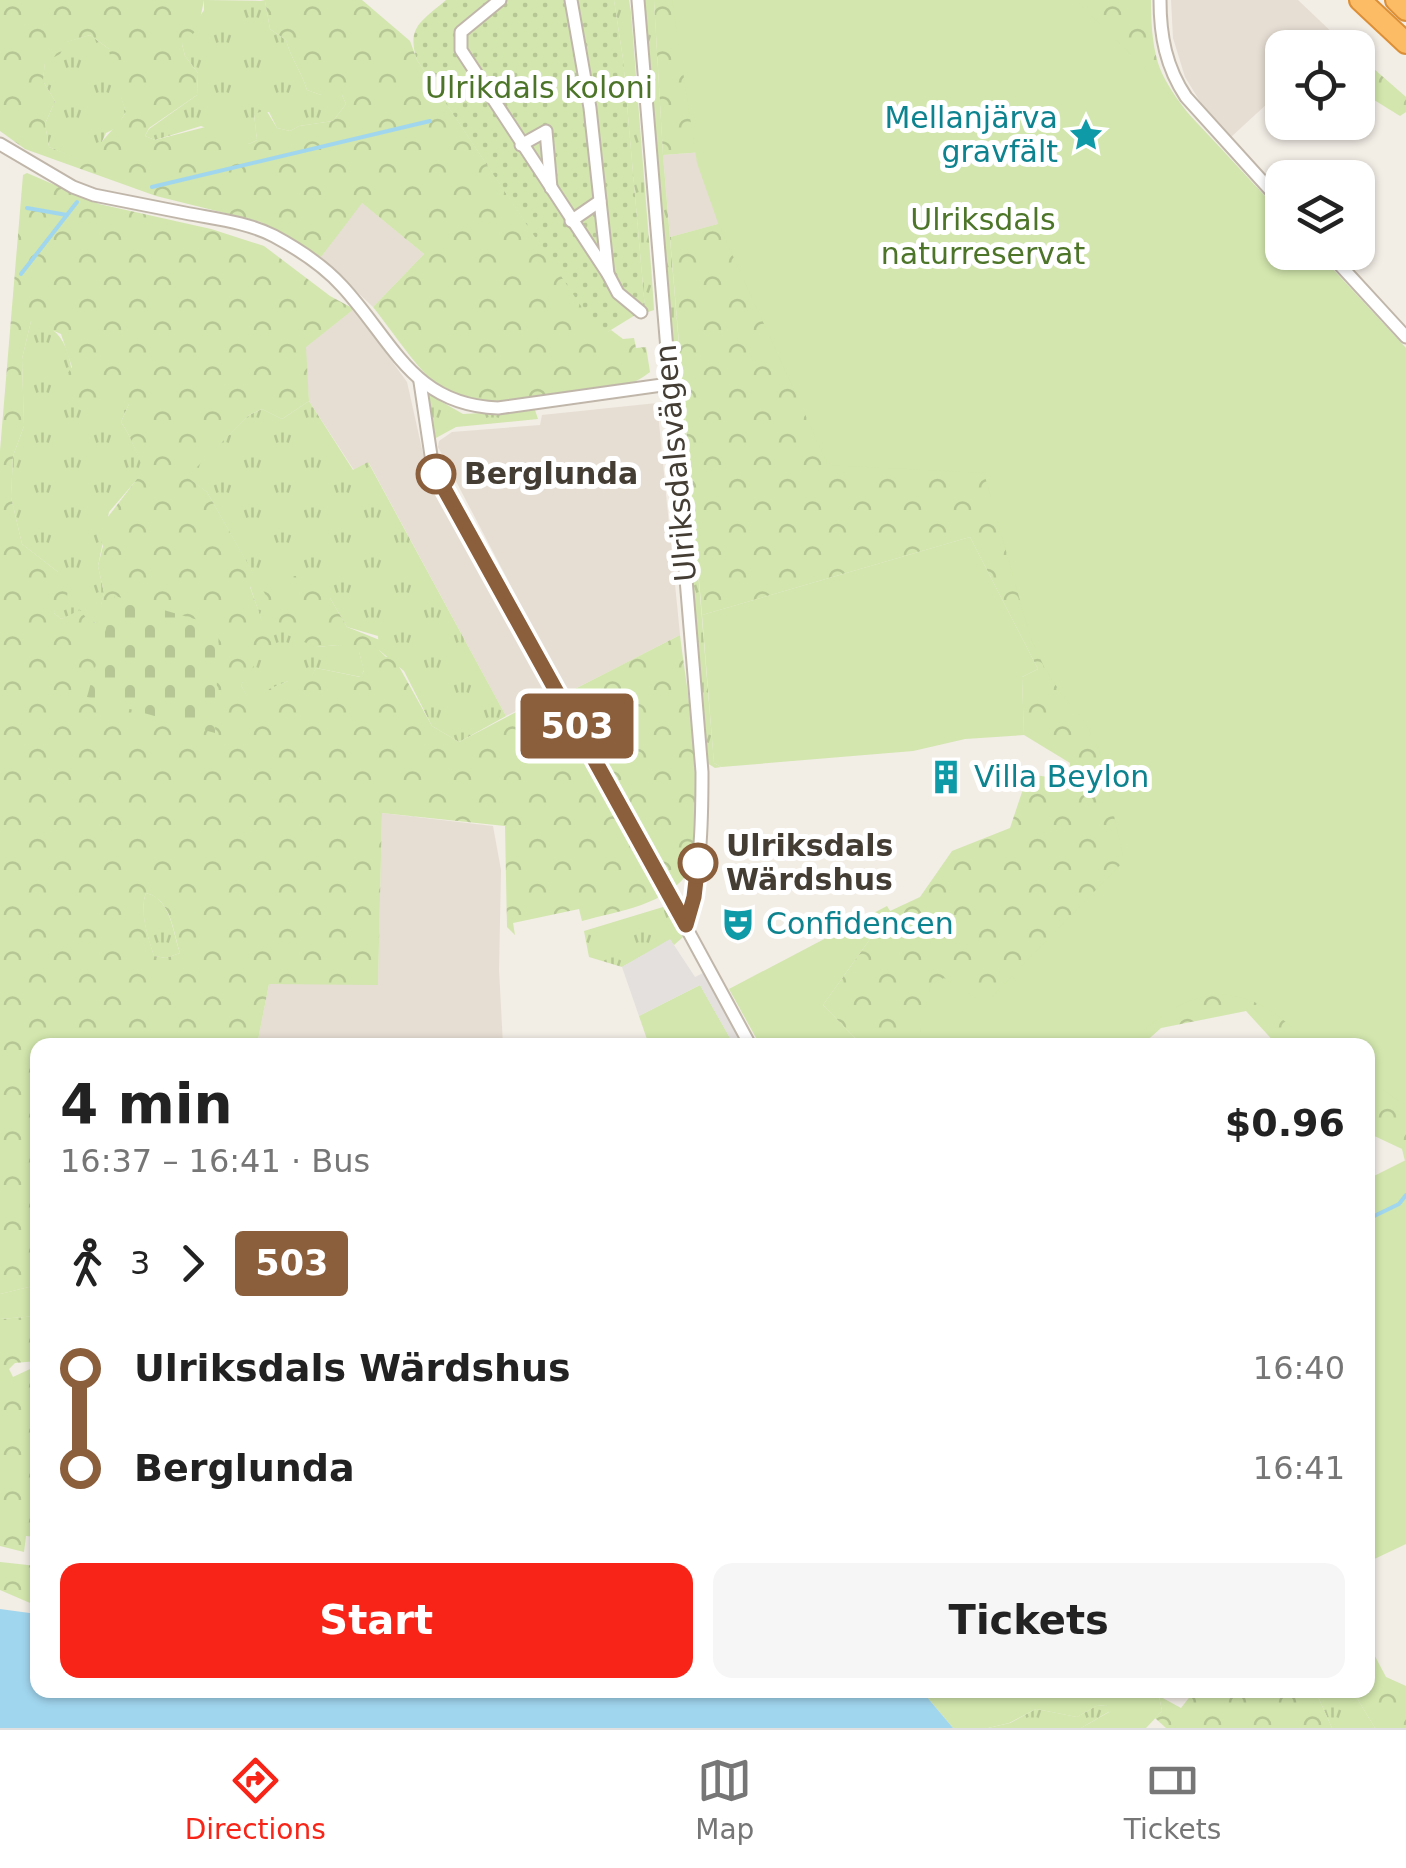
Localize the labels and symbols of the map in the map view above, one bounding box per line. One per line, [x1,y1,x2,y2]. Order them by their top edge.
park label: Ulrikdals koloni [425,70,653,105]
place label: Mellanjärva gravfält [884,100,1058,169]
place icon: Mellanjärva gravfält [1067,116,1105,154]
park label: Ulriksdals naturreservat [881,202,1085,271]
street label: Ulriksdalsvägen [648,343,703,583]
marker: Berglunda [417,455,455,493]
place label: Berglunda [464,456,638,491]
line badge: 503 [520,694,634,758]
building icon: Villa Beylon [927,758,965,796]
place label: Villa Beylon [974,759,1149,794]
place label: Ulriksdals Wärdshus [726,828,893,897]
marker: Ulriksdals Wärdshus [679,844,717,882]
theatre icon: Confidencen [719,905,757,943]
place label: Confidencen [766,906,954,941]

